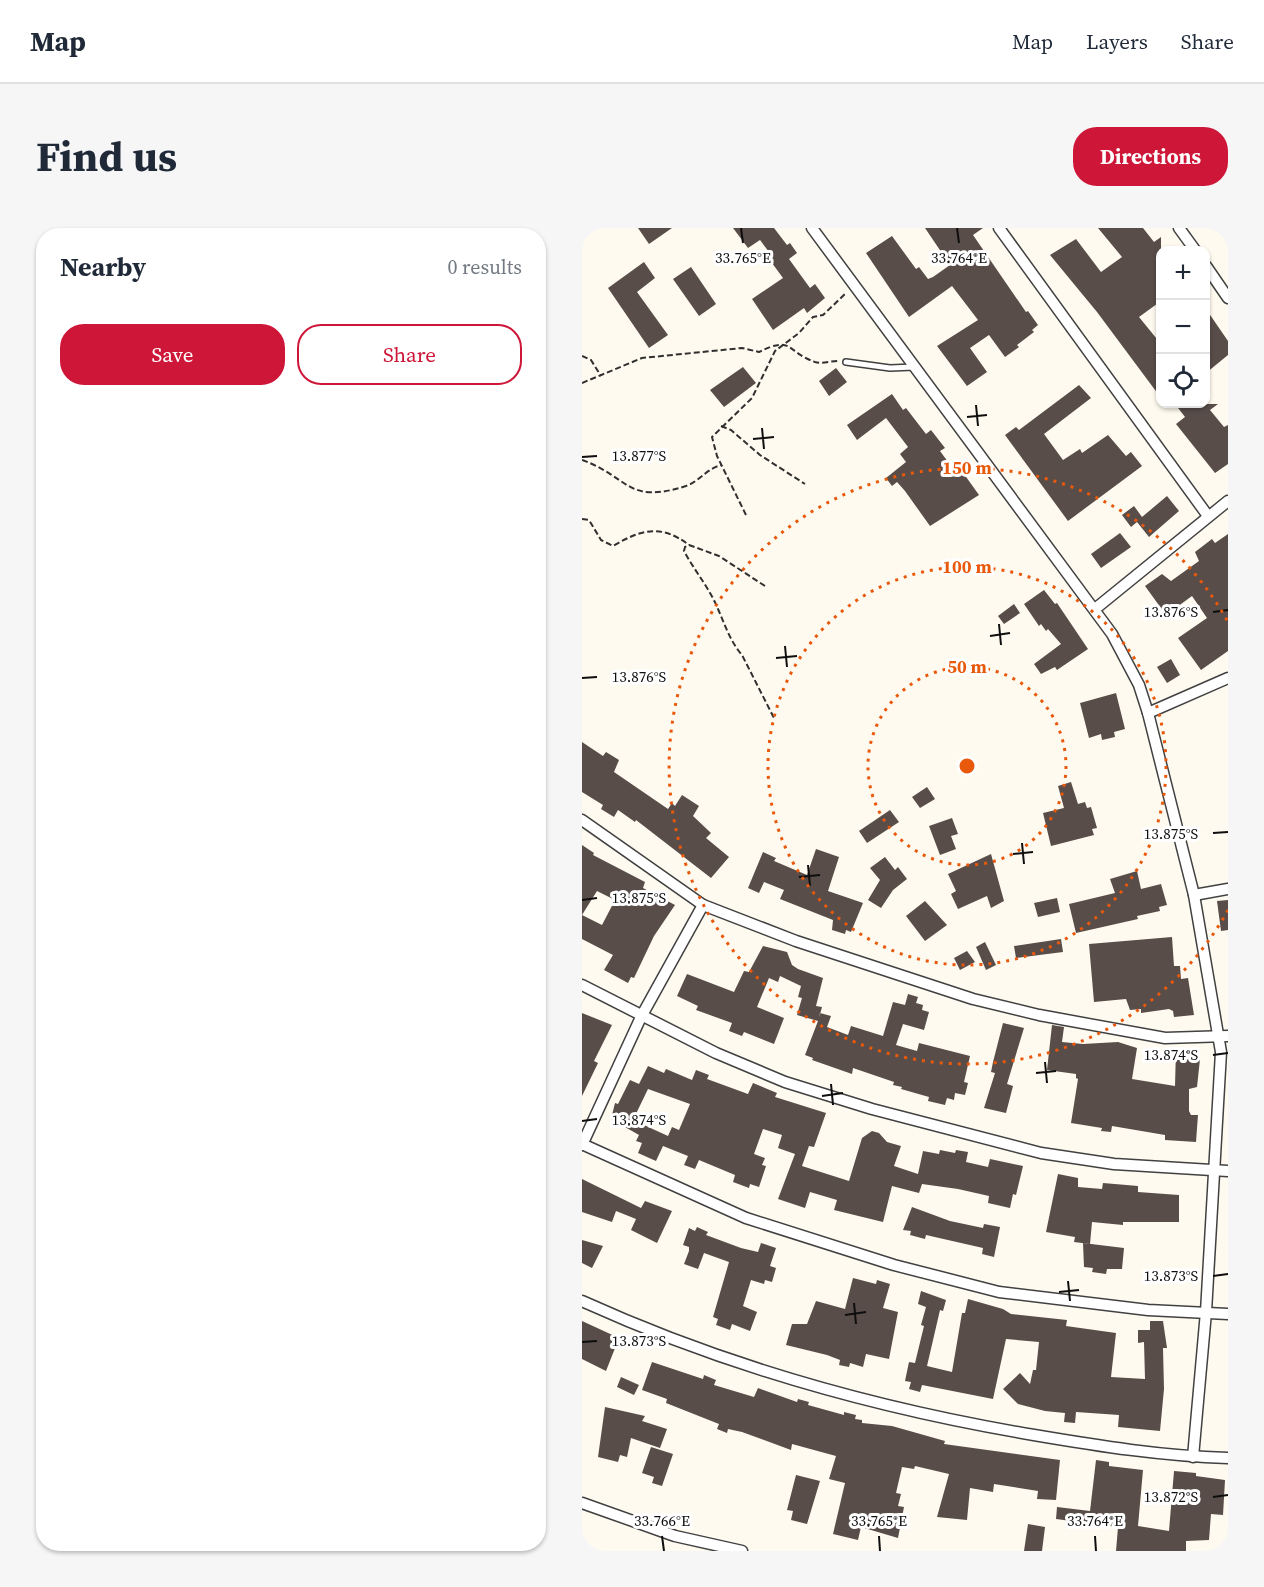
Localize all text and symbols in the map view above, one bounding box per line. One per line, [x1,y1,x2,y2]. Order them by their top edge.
text: Map [30,22,86,60]
text: Map [1012,27,1053,56]
text: Layers [1086,27,1148,56]
text: Share [1181,27,1234,56]
text: Find us [36,127,177,185]
button: Directions [1073,127,1228,186]
map controls [1156,246,1210,408]
button: + [1156,246,1210,300]
text: 33.765°E [715,247,771,268]
text: 33.764°E [931,247,987,268]
text: Nearby [60,249,146,285]
text: 0 results [447,253,522,281]
button: − [1156,300,1210,354]
button: Save [60,324,285,385]
button: Share [297,324,522,385]
button: locate [1156,354,1210,408]
text: 13.877°S [612,445,667,466]
text: 150 m [942,455,992,480]
text: 100 m [942,554,992,579]
text: 13.876°S [1144,601,1199,622]
text: 50 m [947,654,987,679]
text: 13.876°S [612,666,667,687]
centre of rings [957,756,977,776]
text: 13.875°S [1144,823,1199,844]
text: 13.875°S [612,887,667,908]
text: 13.874°S [1144,1044,1199,1065]
text: 13.874°S [612,1109,667,1130]
text: 13.873°S [1144,1265,1199,1286]
text: 13.873°S [612,1330,667,1351]
text: 13.872°S [1144,1486,1199,1507]
text: 33.766°E [634,1510,690,1531]
text: 33.765°E [851,1510,907,1531]
text: 33.764°E [1067,1510,1123,1531]

